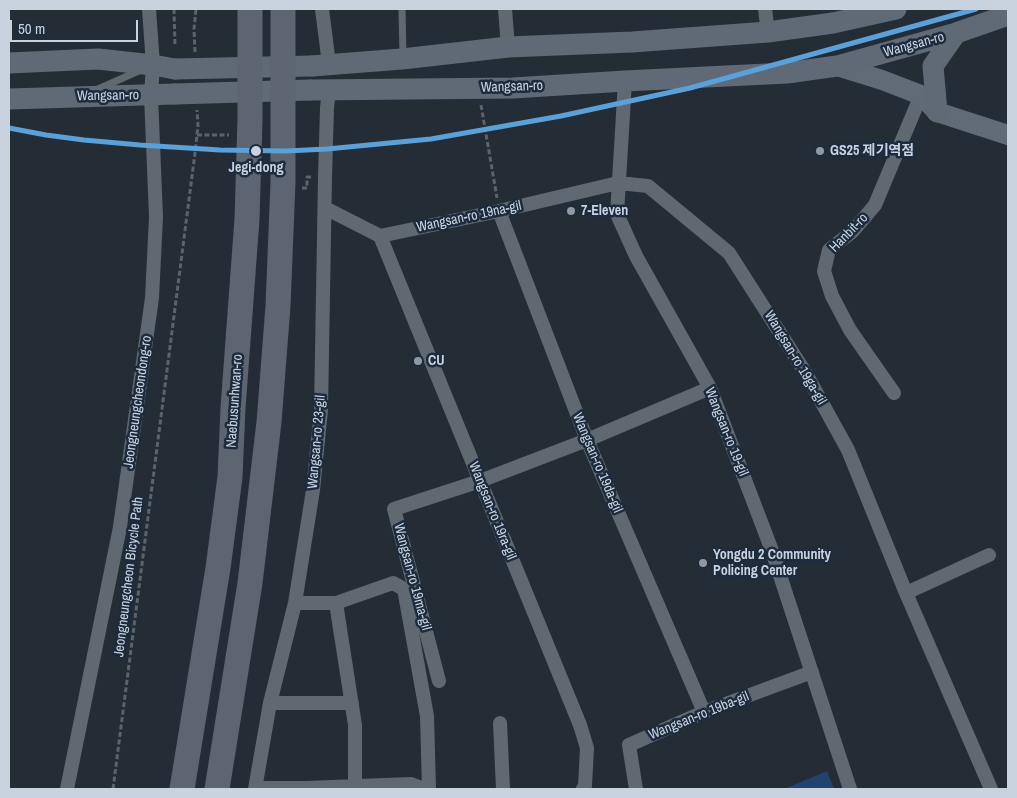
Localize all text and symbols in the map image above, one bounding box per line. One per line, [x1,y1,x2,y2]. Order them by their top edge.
scale bar [12,10,140,42]
text: 50 m [18,18,45,39]
street label: Wangsan-ro [882,29,946,61]
street label: Wangsan-ro [481,78,543,96]
street label: Wangsan-ro [77,87,139,105]
place label: GS25 제기역점 [830,143,914,159]
marker: Jegi-dong [249,144,263,158]
marker: GS25 제기역점 [814,145,826,157]
place label: Jegi-dong [229,160,283,176]
street label: Wangsan-ro 19na-gil [415,198,523,236]
place label: 7-Eleven [581,203,628,219]
marker: 7-Eleven [565,205,577,217]
street label: Hanbit-ro [826,210,872,256]
street label: Wangsan-ro 19ga-gil [760,308,830,408]
street label: Jeongneungcheondong-ro [120,334,156,470]
place label: CU [428,353,445,369]
street label: Naebusunhwan-ro [223,354,247,448]
marker: CU [412,355,424,367]
street label: Wangsan-ro 19-gil [701,385,751,479]
street label: Wangsan-ro 23-gil [305,394,329,490]
street label: Wangsan-ro 19da-gil [568,411,626,515]
street label: Wangsan-ro 19ra-gil [465,460,519,562]
street label: Jeongneungcheon Bicycle Path [111,496,147,658]
street label: Wangsan-ro 19ma-gil [390,522,434,632]
place label: Yongdu 2 Community Policing Center [713,547,831,580]
marker: Yongdu 2 Community Policing Center [697,557,709,569]
street label: Wangsan-ro 19ba-gil [646,688,752,744]

